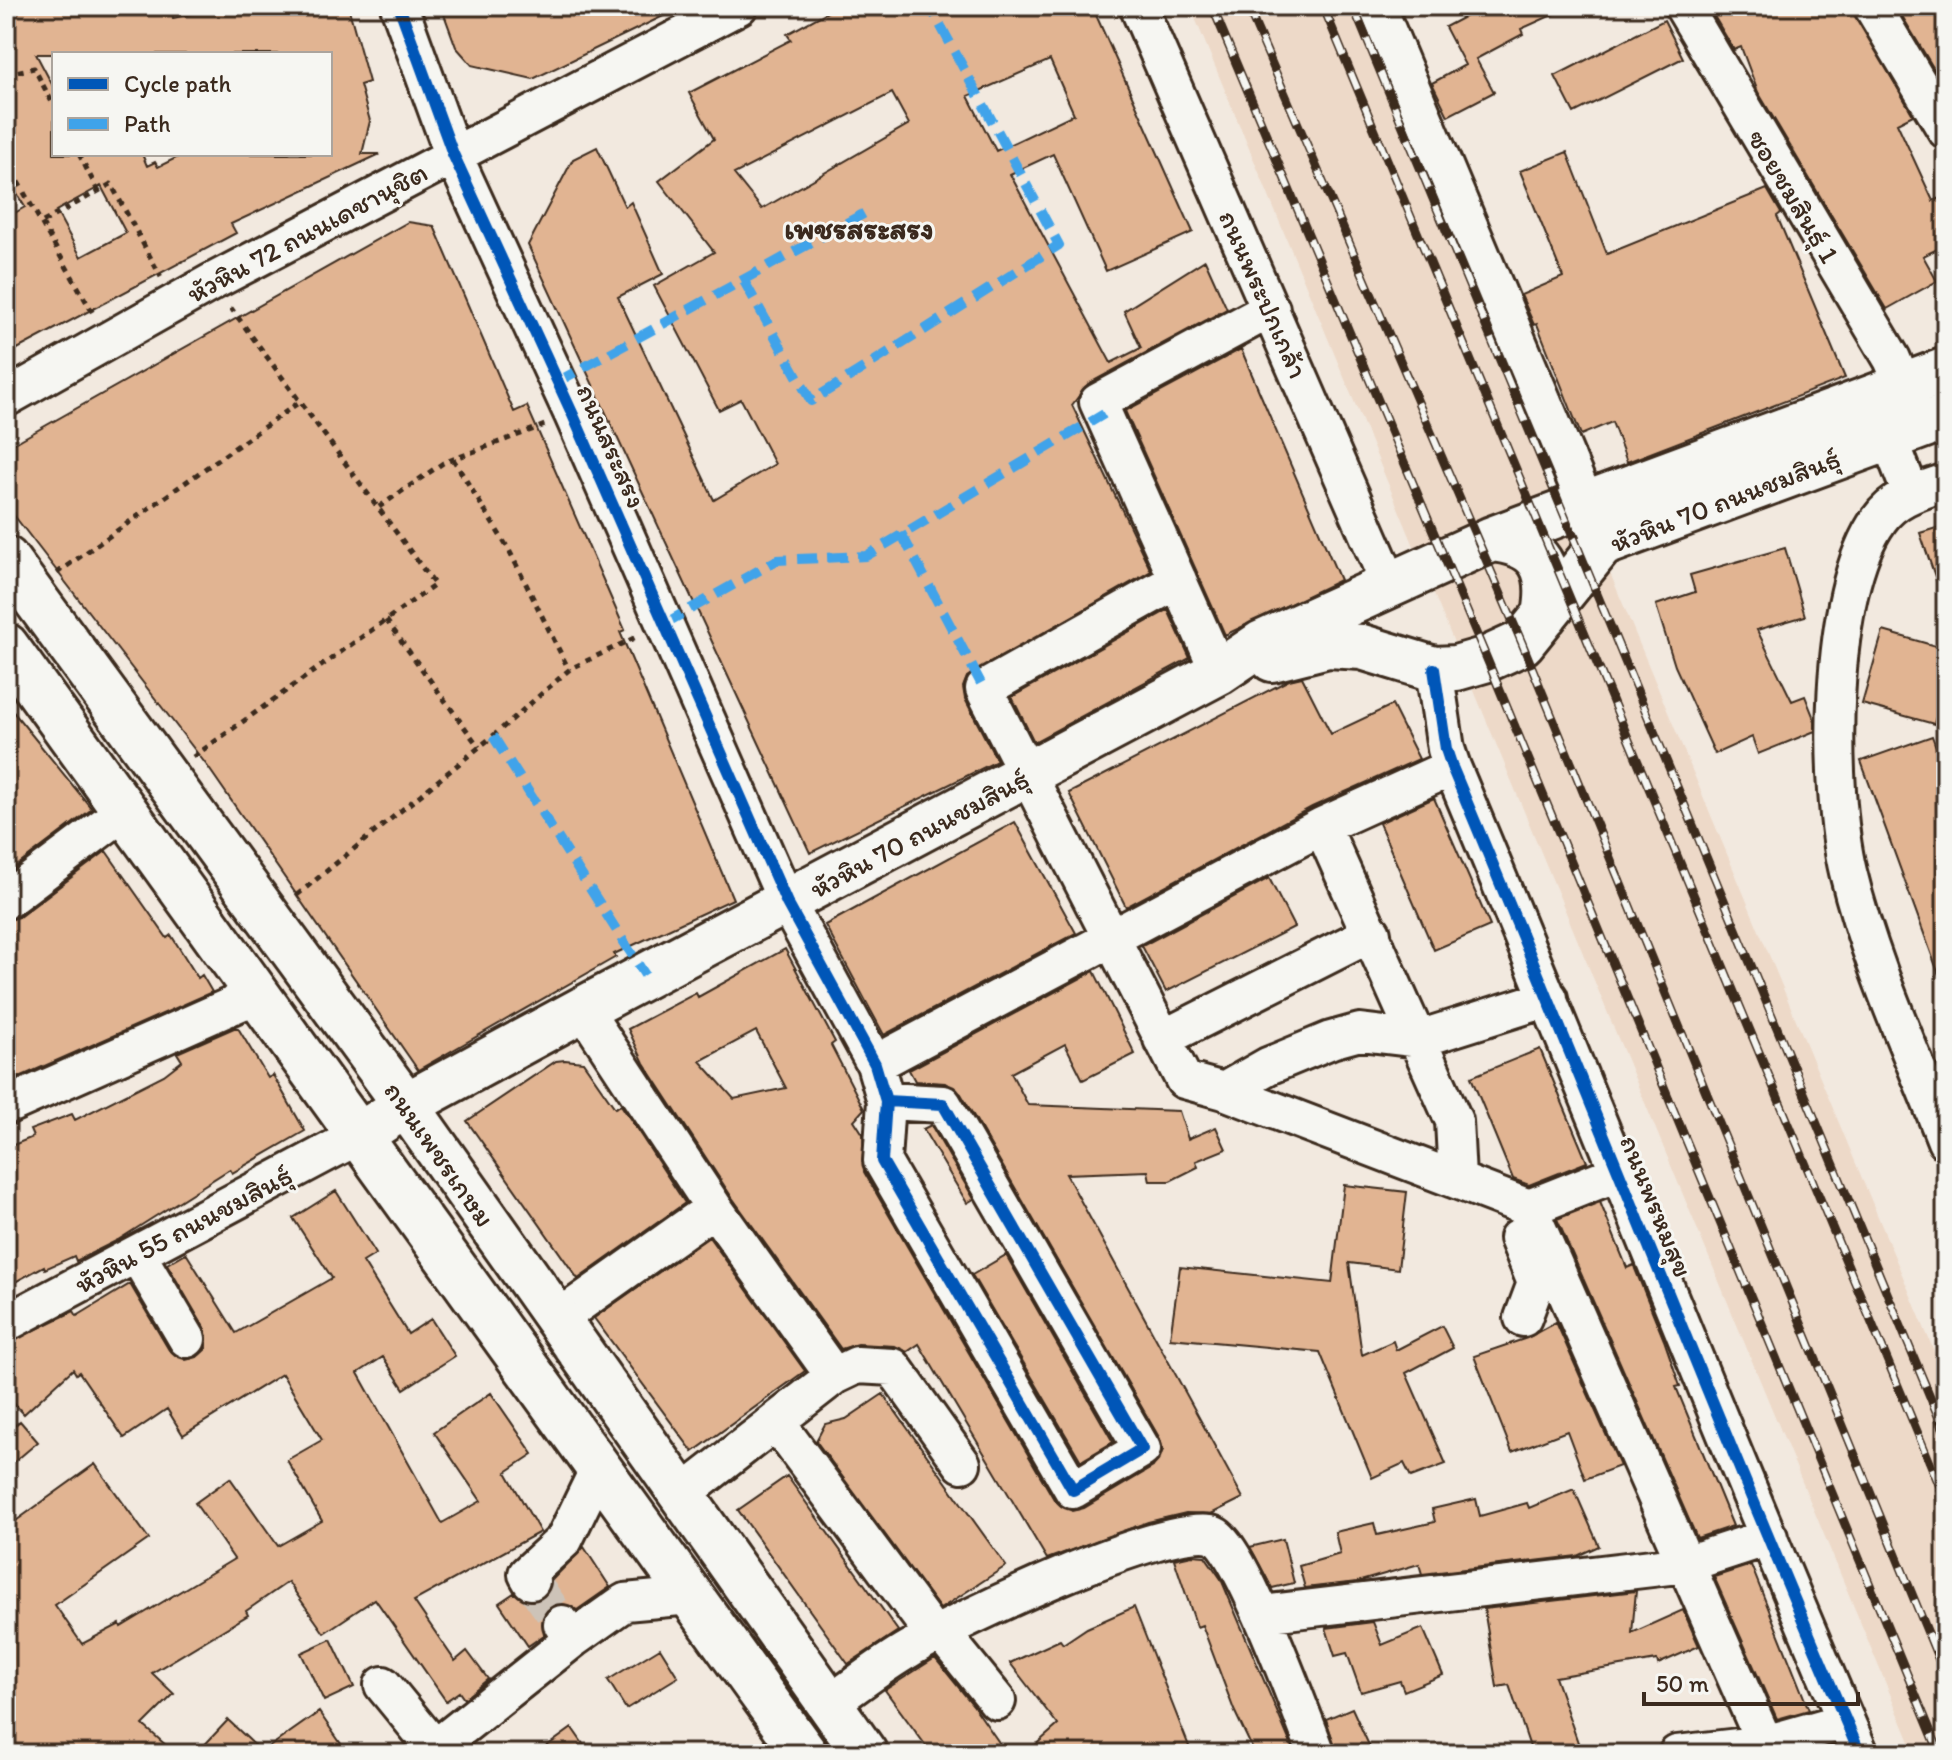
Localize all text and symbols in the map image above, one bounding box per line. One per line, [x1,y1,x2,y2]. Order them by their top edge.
legend [52,52,332,156]
text: Cycle path [124,69,231,98]
text: Path [124,109,171,138]
street label: ซอยชมสินธุ์ 1 [1739,123,1847,270]
street label: หัวหิน 72 ถนนเดชานุชิต [181,154,434,312]
street label: ถนนพระปกเกล้า [1212,205,1316,383]
district label: เพชรสระสรง [784,210,934,247]
street label: ถนนสระสรง [570,379,654,513]
street label: หัวหิน 70 ถนนชมสินธุ์ [1605,441,1845,561]
street label: หัวหิน 70 ถนนชมสินธุ์ [804,761,1035,907]
street label: ถนนเพชรเกษม [377,1075,503,1233]
street label: ถนนพรหมสุข [1611,1130,1701,1283]
street label: หัวหิน 55 ถนนชมสินธุ์ [68,1157,298,1302]
scale bar [1644,1656,1858,1706]
text: 50 m [1656,1669,1709,1698]

